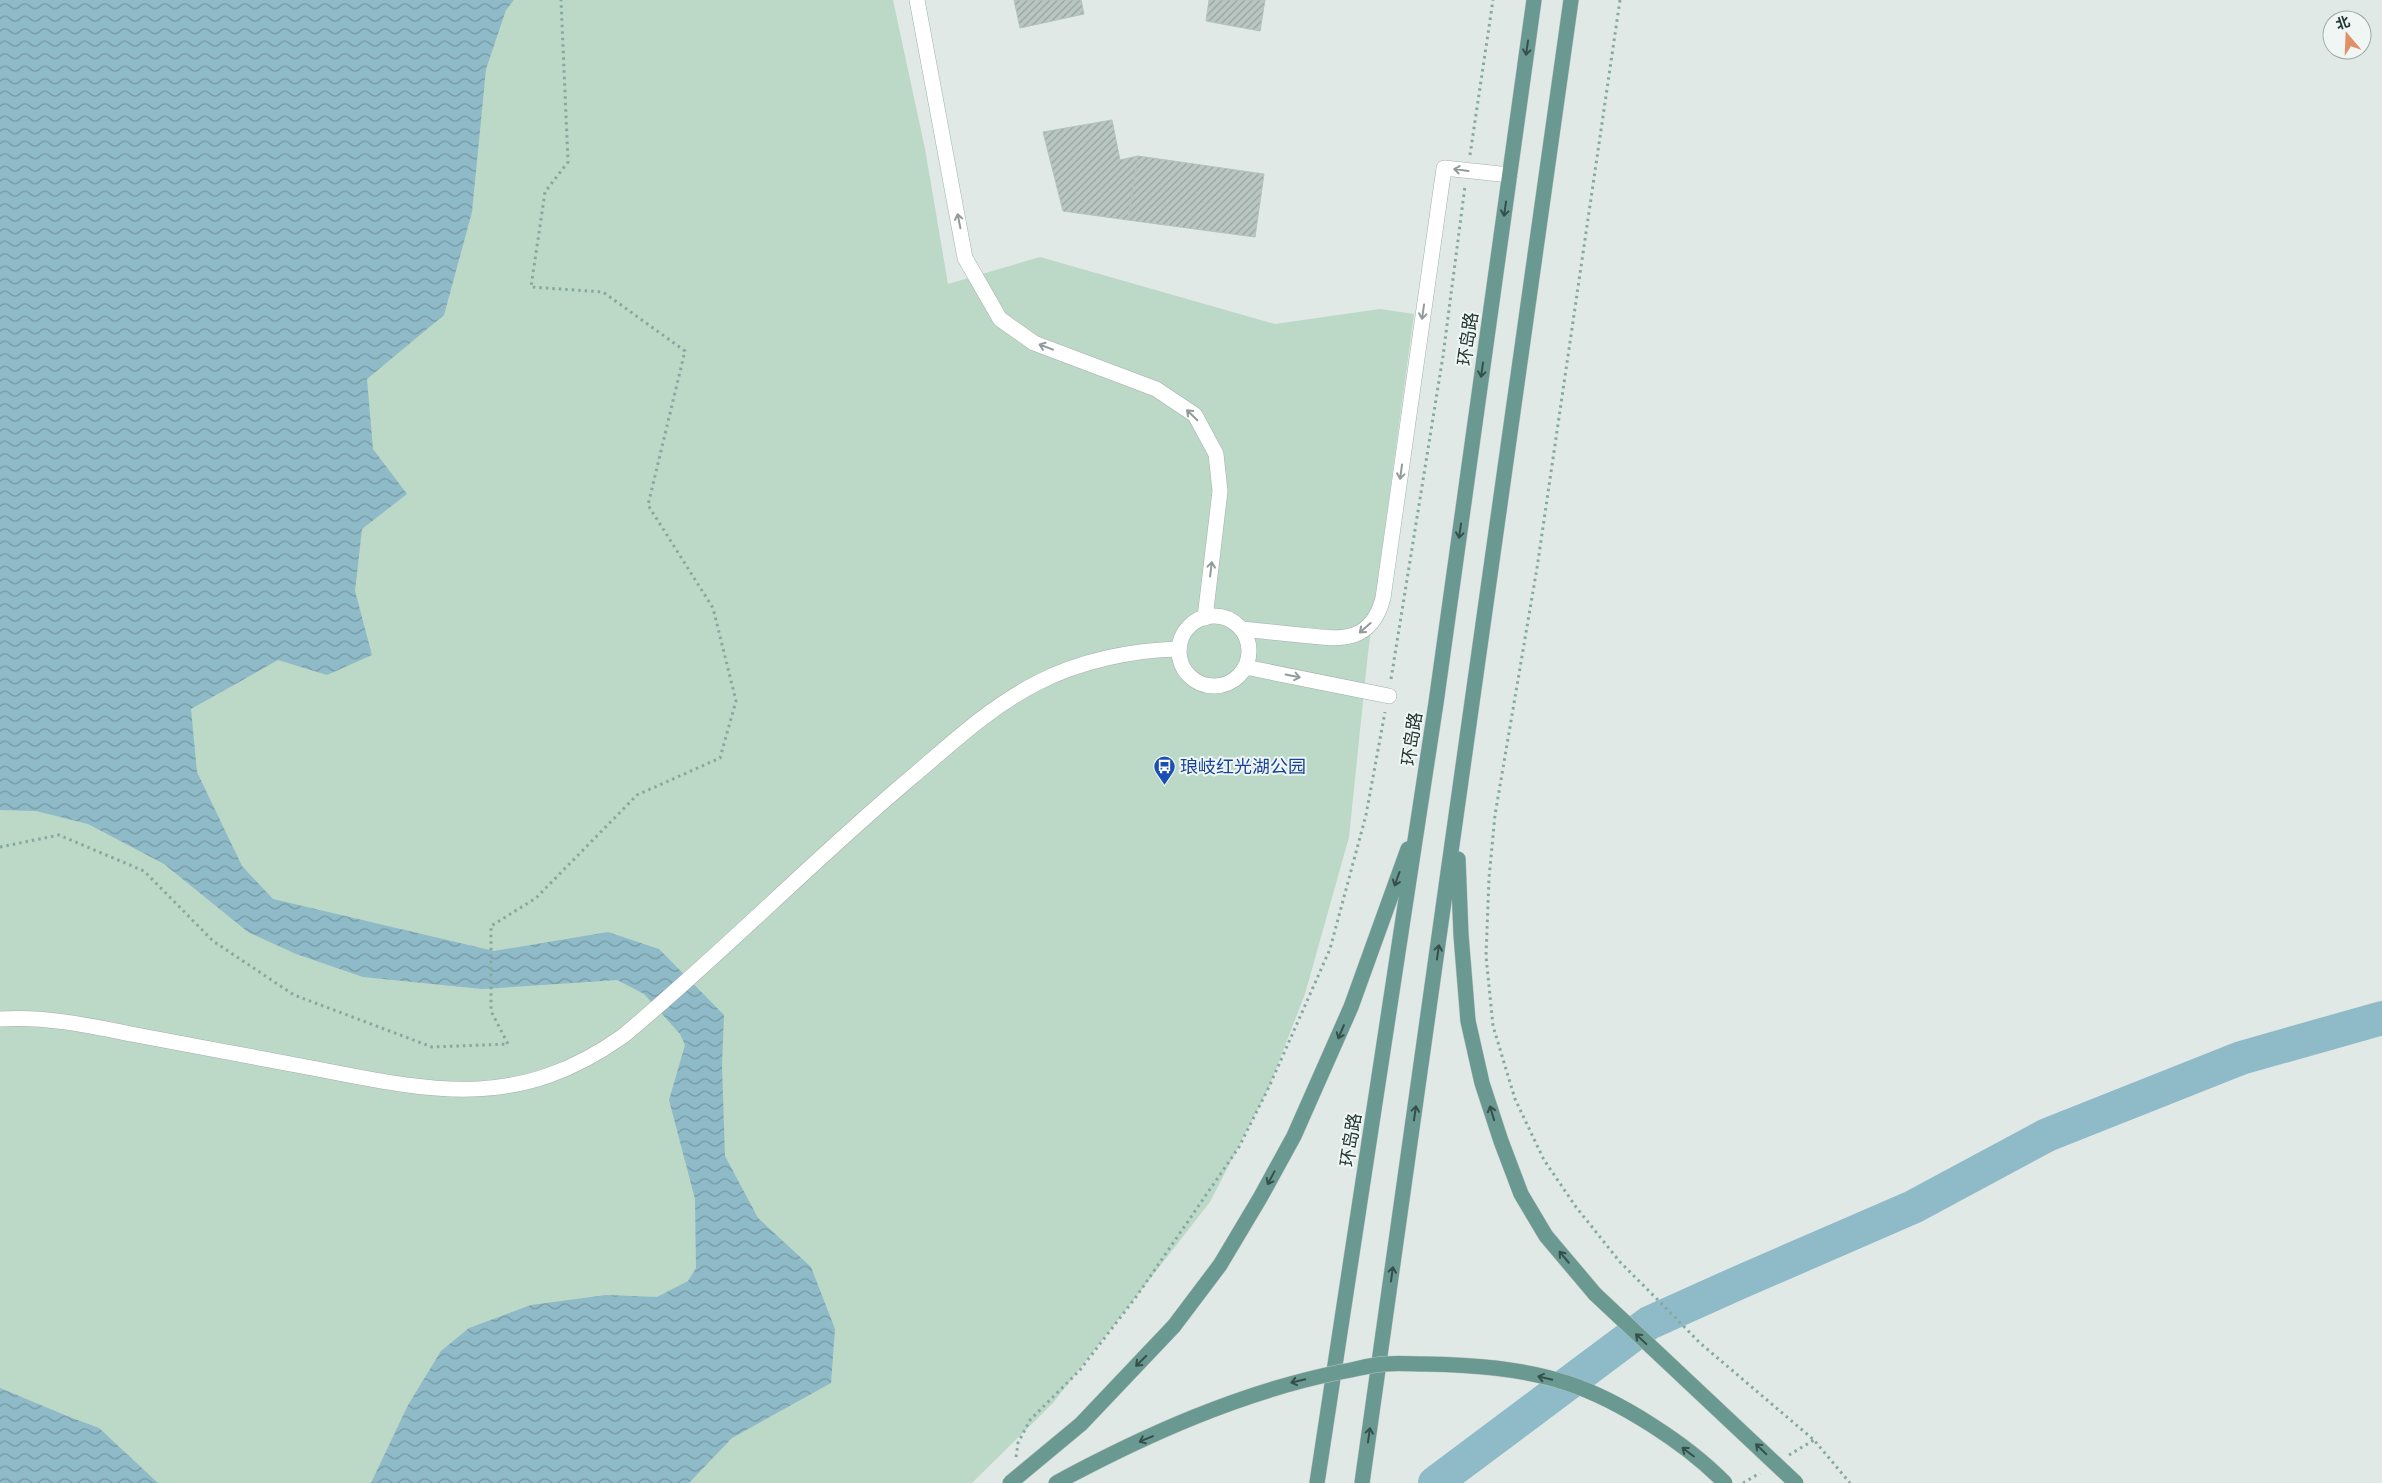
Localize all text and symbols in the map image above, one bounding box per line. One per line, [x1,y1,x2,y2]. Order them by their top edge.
north arrow [2322,10,2372,60]
text: 北 [2333,12,2352,33]
one-way arrow [1522,40,1532,56]
one-way arrow [1454,165,1470,175]
one-way arrow [1500,201,1510,217]
one-way arrow [953,213,963,229]
one-way arrow [1418,303,1428,319]
street label: 环岛路 [1452,311,1484,367]
one-way arrow [1039,342,1054,351]
one-way arrow [1477,362,1487,378]
one-way arrow [1186,409,1198,421]
one-way arrow [1395,464,1405,480]
one-way arrow [1455,523,1465,539]
one-way arrow [1206,562,1216,578]
one-way arrow [1359,622,1372,634]
one-way arrow [1285,671,1301,681]
street label: 环岛路 [1396,711,1428,767]
bus stop icon: 琅岐红光湖公园 [1152,755,1176,786]
place label: 琅岐红光湖公园 [1180,755,1306,779]
one-way arrow [1392,871,1401,887]
one-way arrow [1433,944,1443,960]
one-way arrow [1335,1024,1345,1039]
one-way arrow [1410,1105,1420,1121]
one-way arrow [1486,1105,1496,1121]
street label: 环岛路 [1335,1111,1367,1169]
one-way arrow [1266,1171,1276,1186]
one-way arrow [1558,1250,1569,1263]
one-way arrow [1387,1266,1397,1282]
one-way arrow [1635,1333,1648,1345]
one-way arrow [1135,1355,1147,1367]
one-way arrow [1537,1373,1553,1382]
one-way arrow [1290,1377,1306,1386]
one-way arrow [1365,1427,1375,1443]
one-way arrow [1139,1435,1154,1444]
one-way arrow [1754,1443,1767,1455]
one-way arrow [1682,1446,1695,1457]

